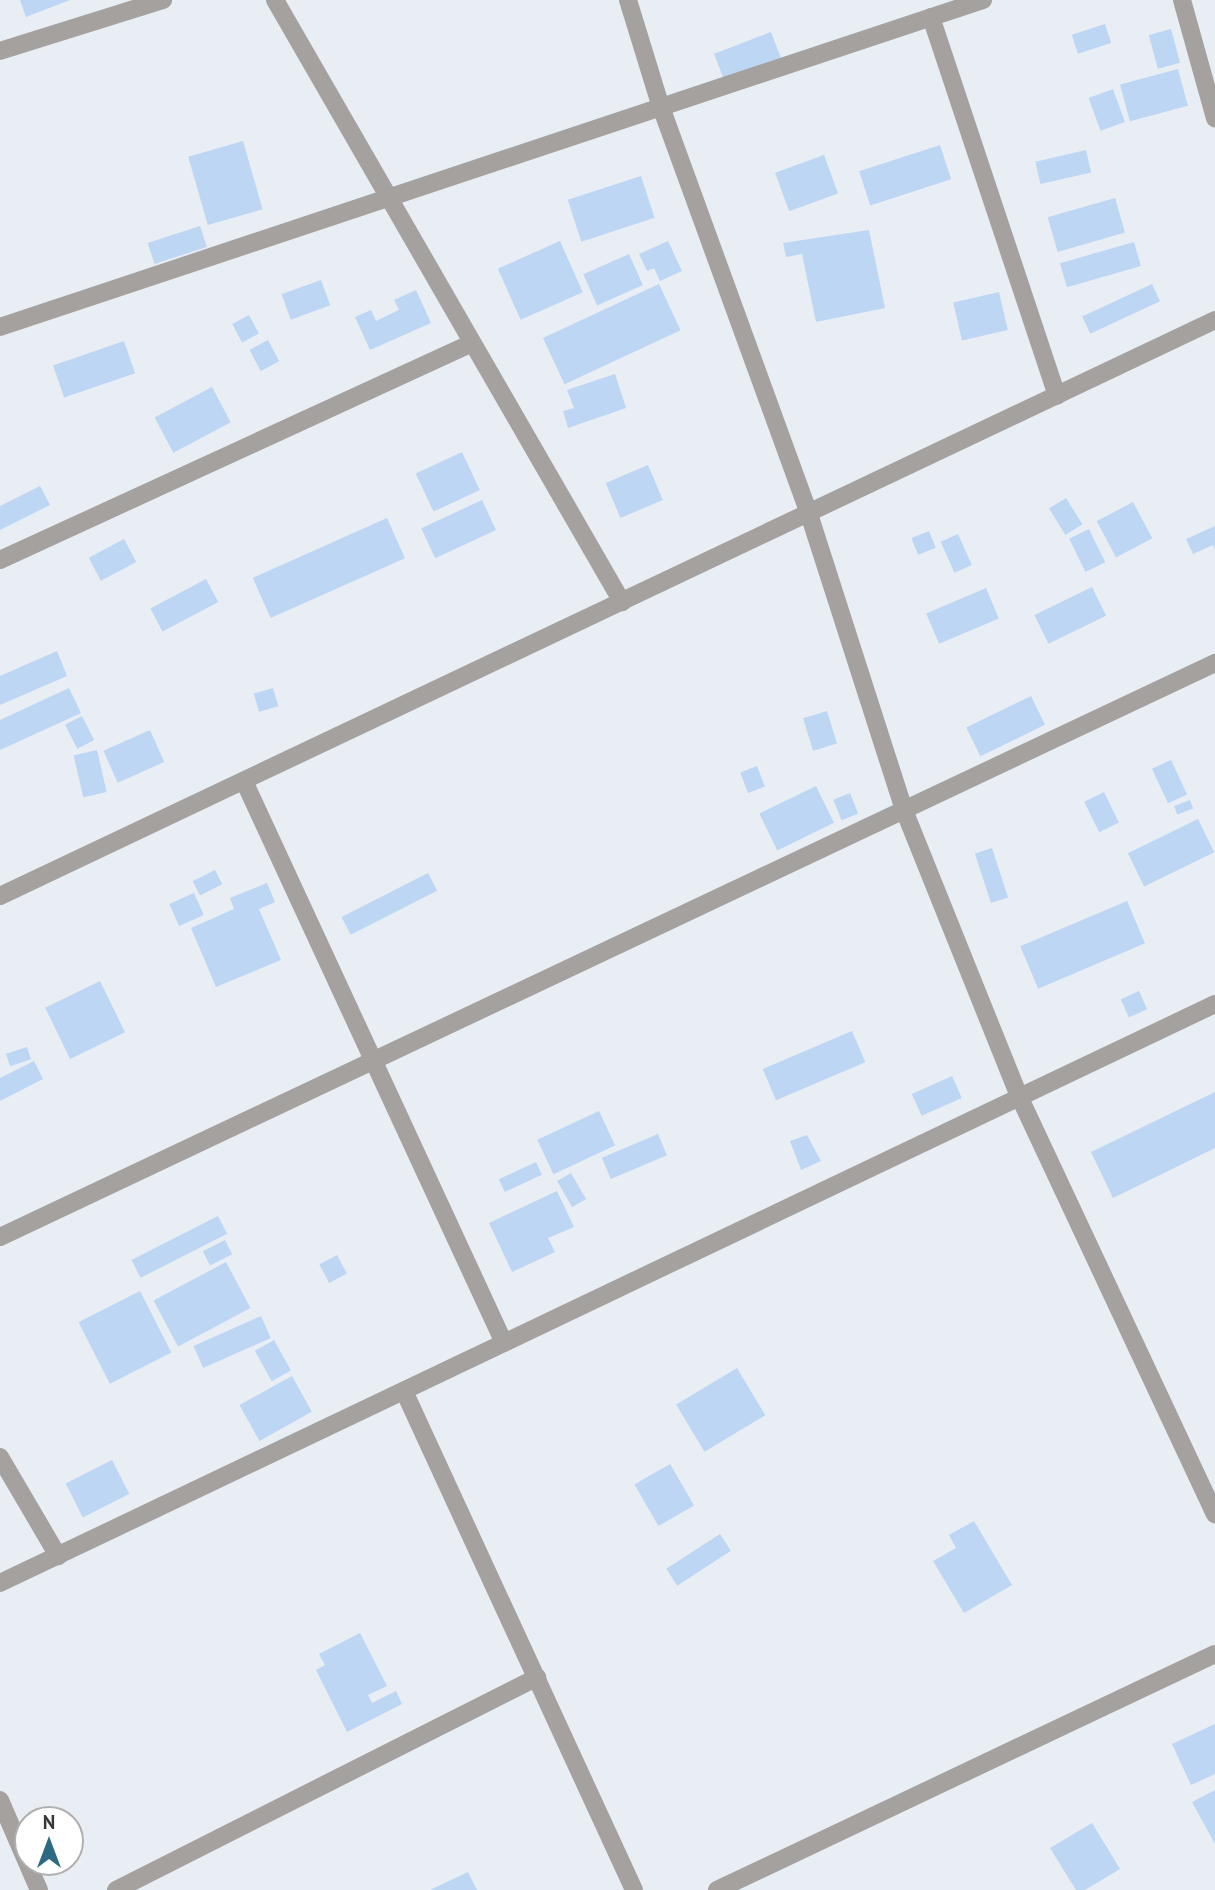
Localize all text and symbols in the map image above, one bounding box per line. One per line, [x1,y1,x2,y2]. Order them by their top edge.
north arrow [14,1806,84,1876]
text: N [43,1810,55,1834]

